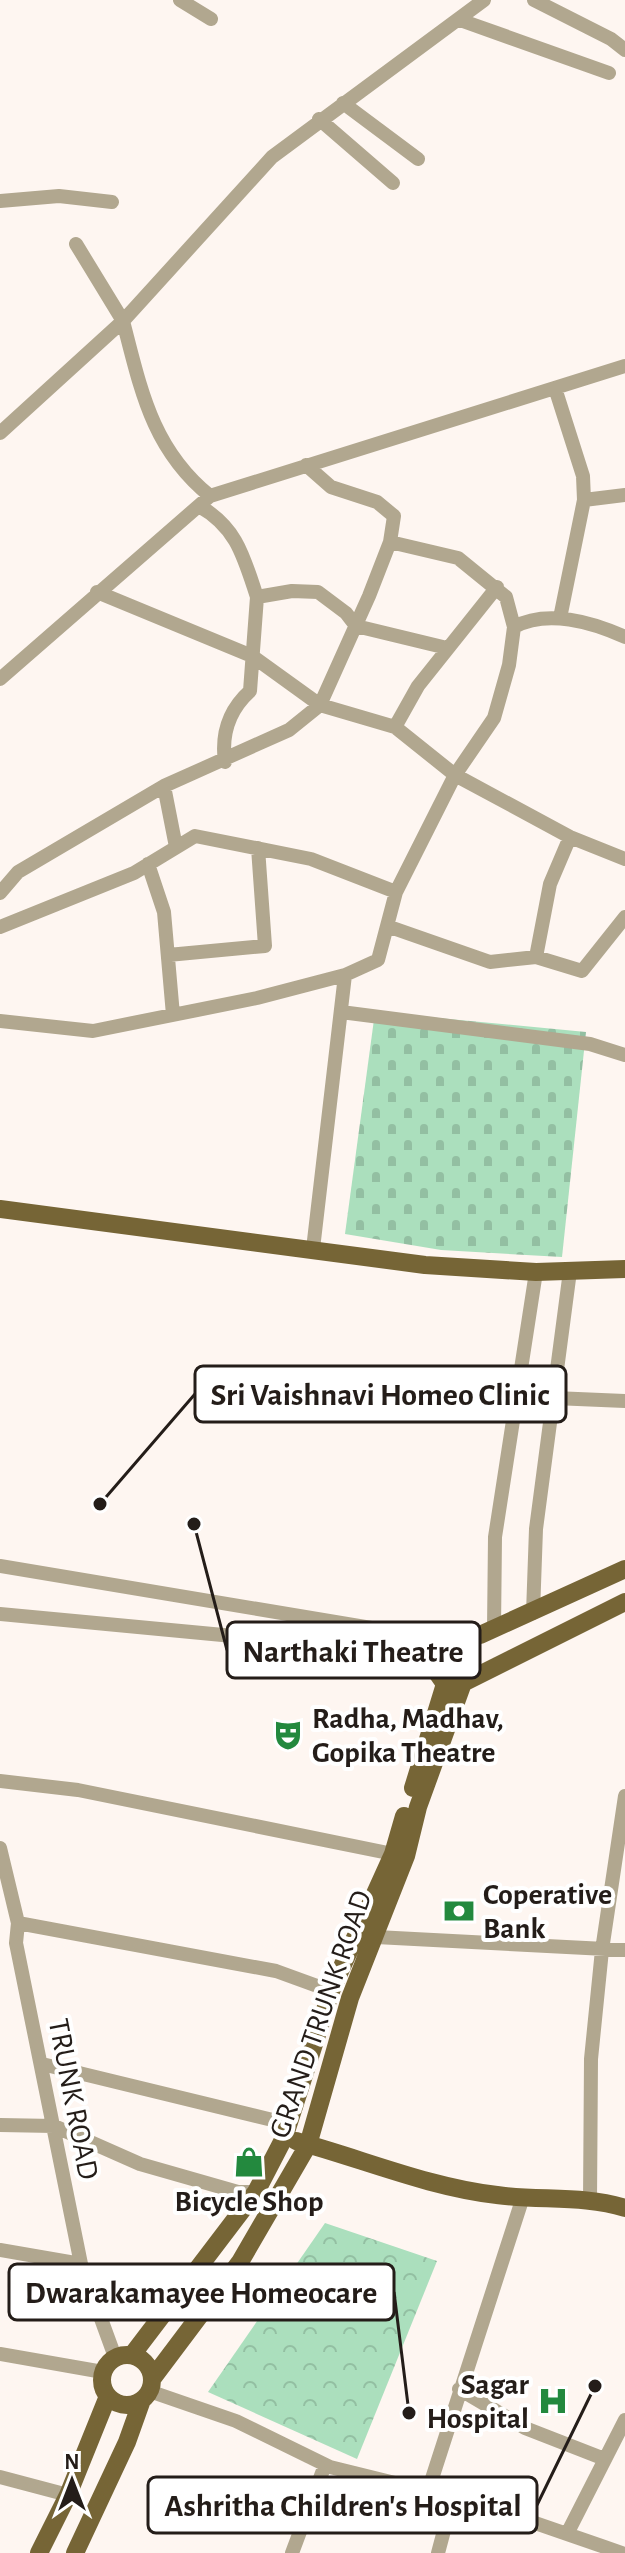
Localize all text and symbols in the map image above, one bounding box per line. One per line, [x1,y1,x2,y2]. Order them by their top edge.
callout: Sri Vaishnavi Homeo Clinic [195,1366,566,1422]
text: Sri Vaishnavi Homeo Clinic [210,1379,550,1411]
callout: Narthaki Theatre [227,1622,480,1678]
text: Narthaki Theatre [242,1636,464,1668]
place label: Radha, Madhav, Gopika Theatre [312,1704,504,1768]
theatre icon: Radha, Madhav, Gopika Theatre [271,1718,305,1752]
place label: Coperative Bank [483,1880,612,1944]
street label: GRAND TRUNK ROAD [264,1887,377,2142]
bank icon: Coperative Bank [442,1894,476,1928]
street label: TRUNK ROAD [43,2016,103,2182]
shop icon: Bicycle Shop [232,2145,266,2179]
place label: Bicycle Shop [175,2187,323,2217]
callout: Dwarakamayee Homeocare [9,2264,394,2320]
text: Dwarakamayee Homeocare [25,2277,377,2309]
place label: Sagar Hospital [427,2370,530,2434]
hospital icon: Sagar Hospital [536,2384,570,2418]
north arrow [32,2441,112,2521]
text: N [64,2451,80,2473]
callout: Ashritha Children's Hospital [148,2477,537,2533]
text: Ashritha Children's Hospital [164,2490,522,2522]

